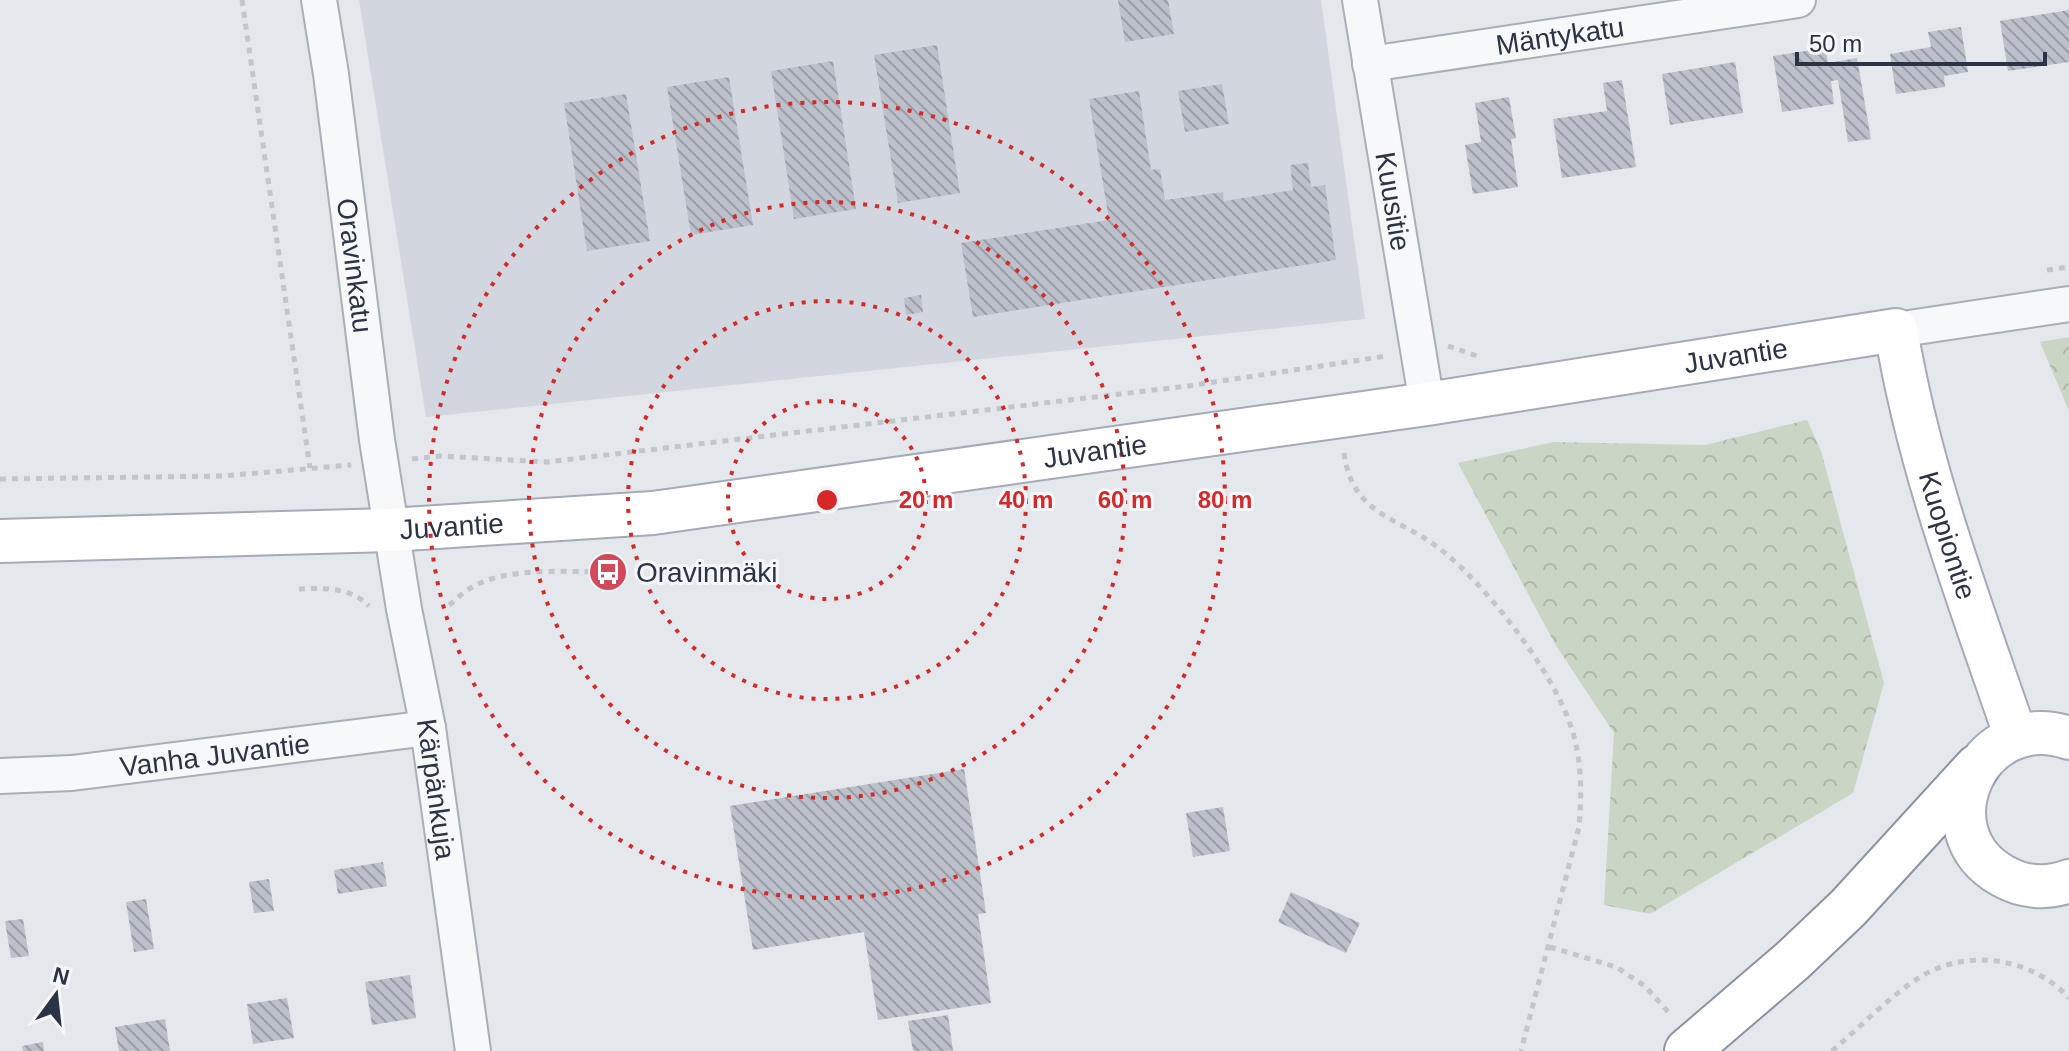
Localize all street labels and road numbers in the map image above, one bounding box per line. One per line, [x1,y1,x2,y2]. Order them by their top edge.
street label: Mäntykatu [1494,11,1626,61]
street label: Kuusitie [1369,150,1416,253]
street label: Oravinkatu [331,196,378,335]
street label: Juvantie [1682,332,1790,379]
street label: Juvantie [1041,429,1149,474]
street label: Kuopiontie [1913,468,1982,603]
street label: Juvantie [399,508,505,545]
street label: Kärpänkuja [411,717,461,862]
street label: Vanha Juvantie [118,728,312,783]

